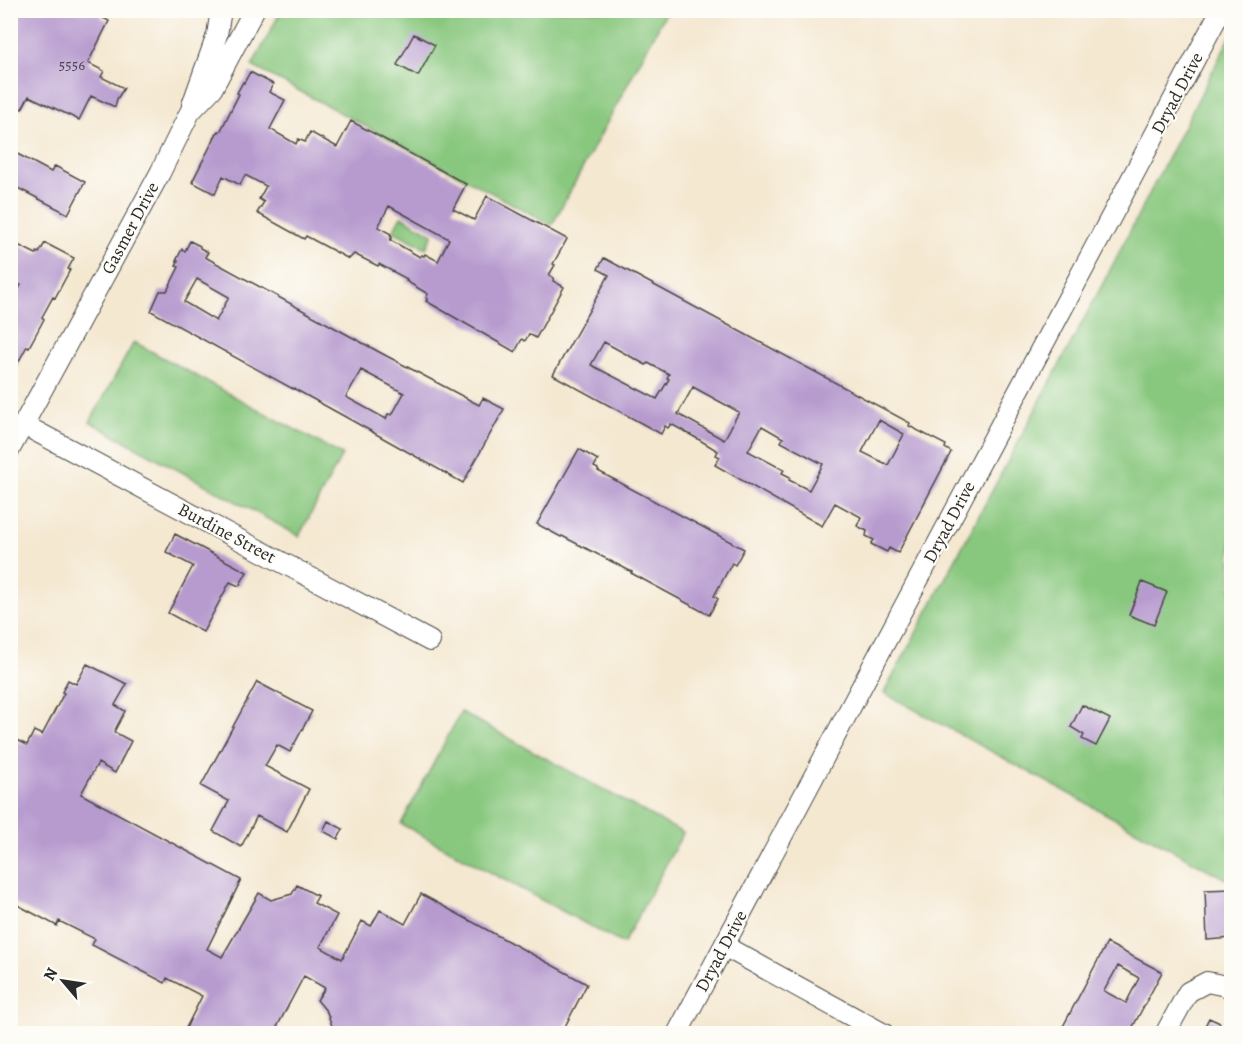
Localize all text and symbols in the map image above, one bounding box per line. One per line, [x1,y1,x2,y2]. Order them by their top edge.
street label: Dryad Drive [1145,48,1209,138]
house number: 5556 [59,55,85,75]
street label: Gasmer Drive [96,178,164,278]
street label: Dryad Drive [917,477,981,567]
street label: Burdine Street [174,497,280,569]
street label: Dryad Drive [689,906,753,996]
north arrow [33,951,93,1011]
text: N [38,963,63,985]

